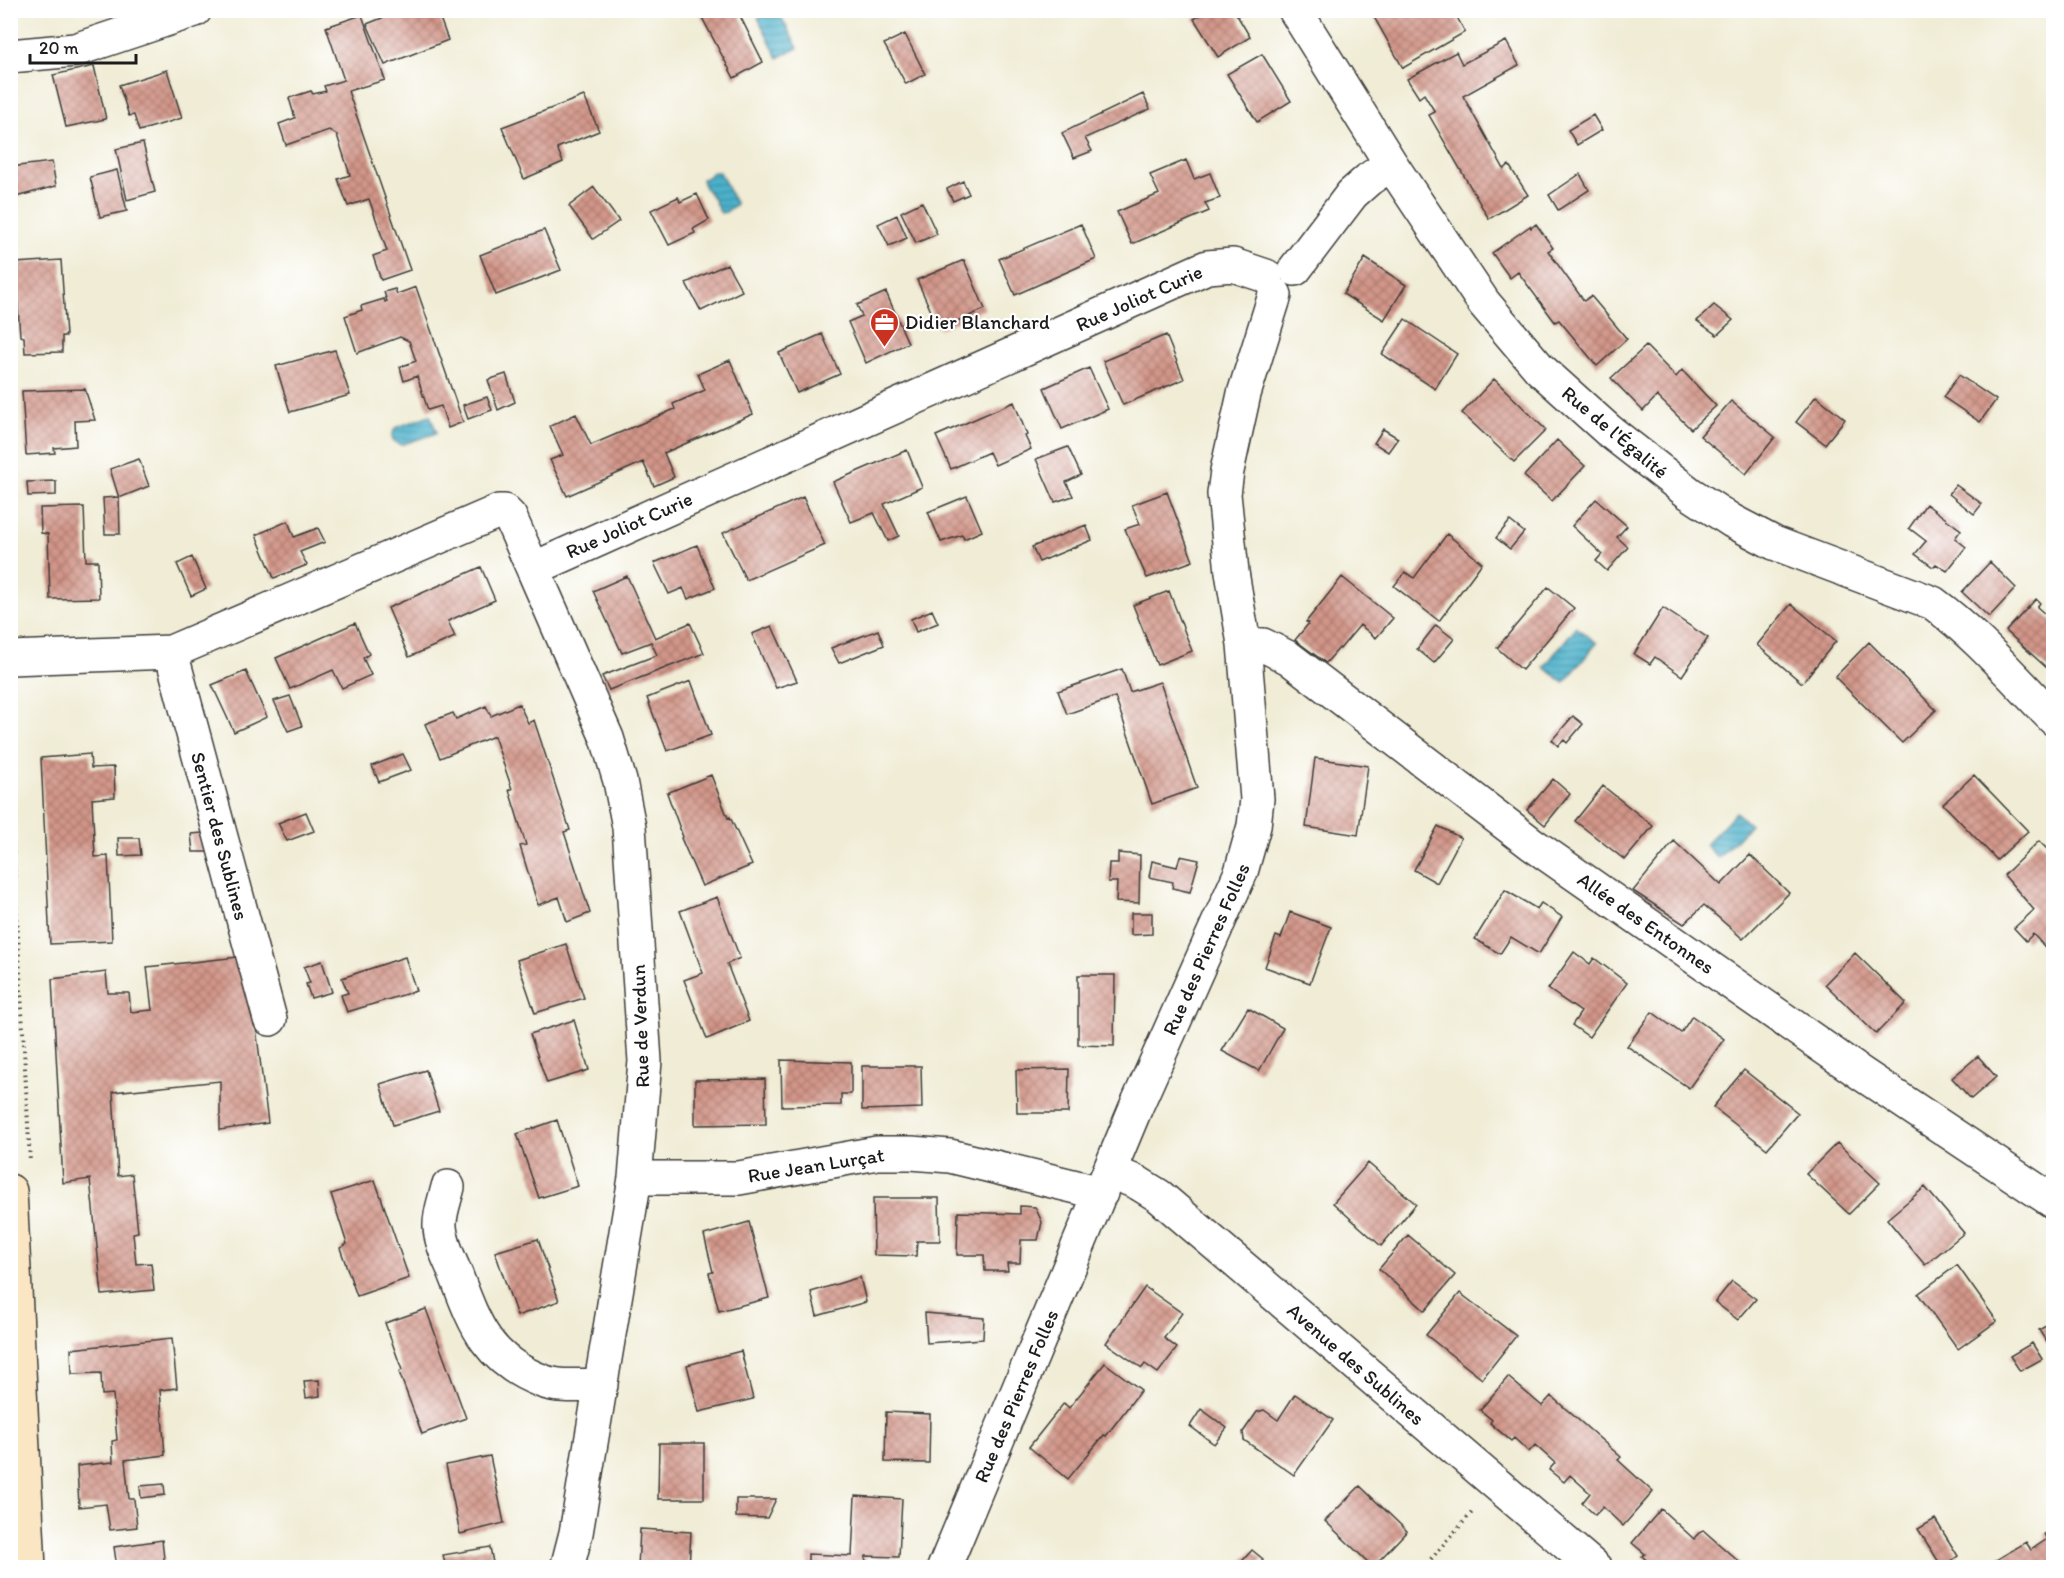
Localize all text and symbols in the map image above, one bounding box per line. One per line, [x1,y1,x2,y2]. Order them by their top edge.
scale bar [30,27,136,65]
text: 20 m [39,37,79,59]
street label: Rue Joliot Curie [1072,259,1206,337]
office icon: Didier Blanchard [868,306,900,348]
place label: Didier Blanchard [905,310,1050,334]
street label: Rue de l'Égalité [1557,381,1673,483]
street label: Rue Joliot Curie [562,486,696,564]
street label: Sentier des Sublines [186,749,254,923]
street label: Rue des Pierres Folles [1157,859,1255,1039]
street label: Allée des Entonnes [1573,867,1719,979]
street label: Rue de Verdun [626,964,654,1088]
street label: Rue Jean Lurçat [746,1142,886,1188]
street label: Avenue des Sublines [1283,1298,1430,1430]
street label: Rue des Pierres Folles [969,1306,1063,1486]

